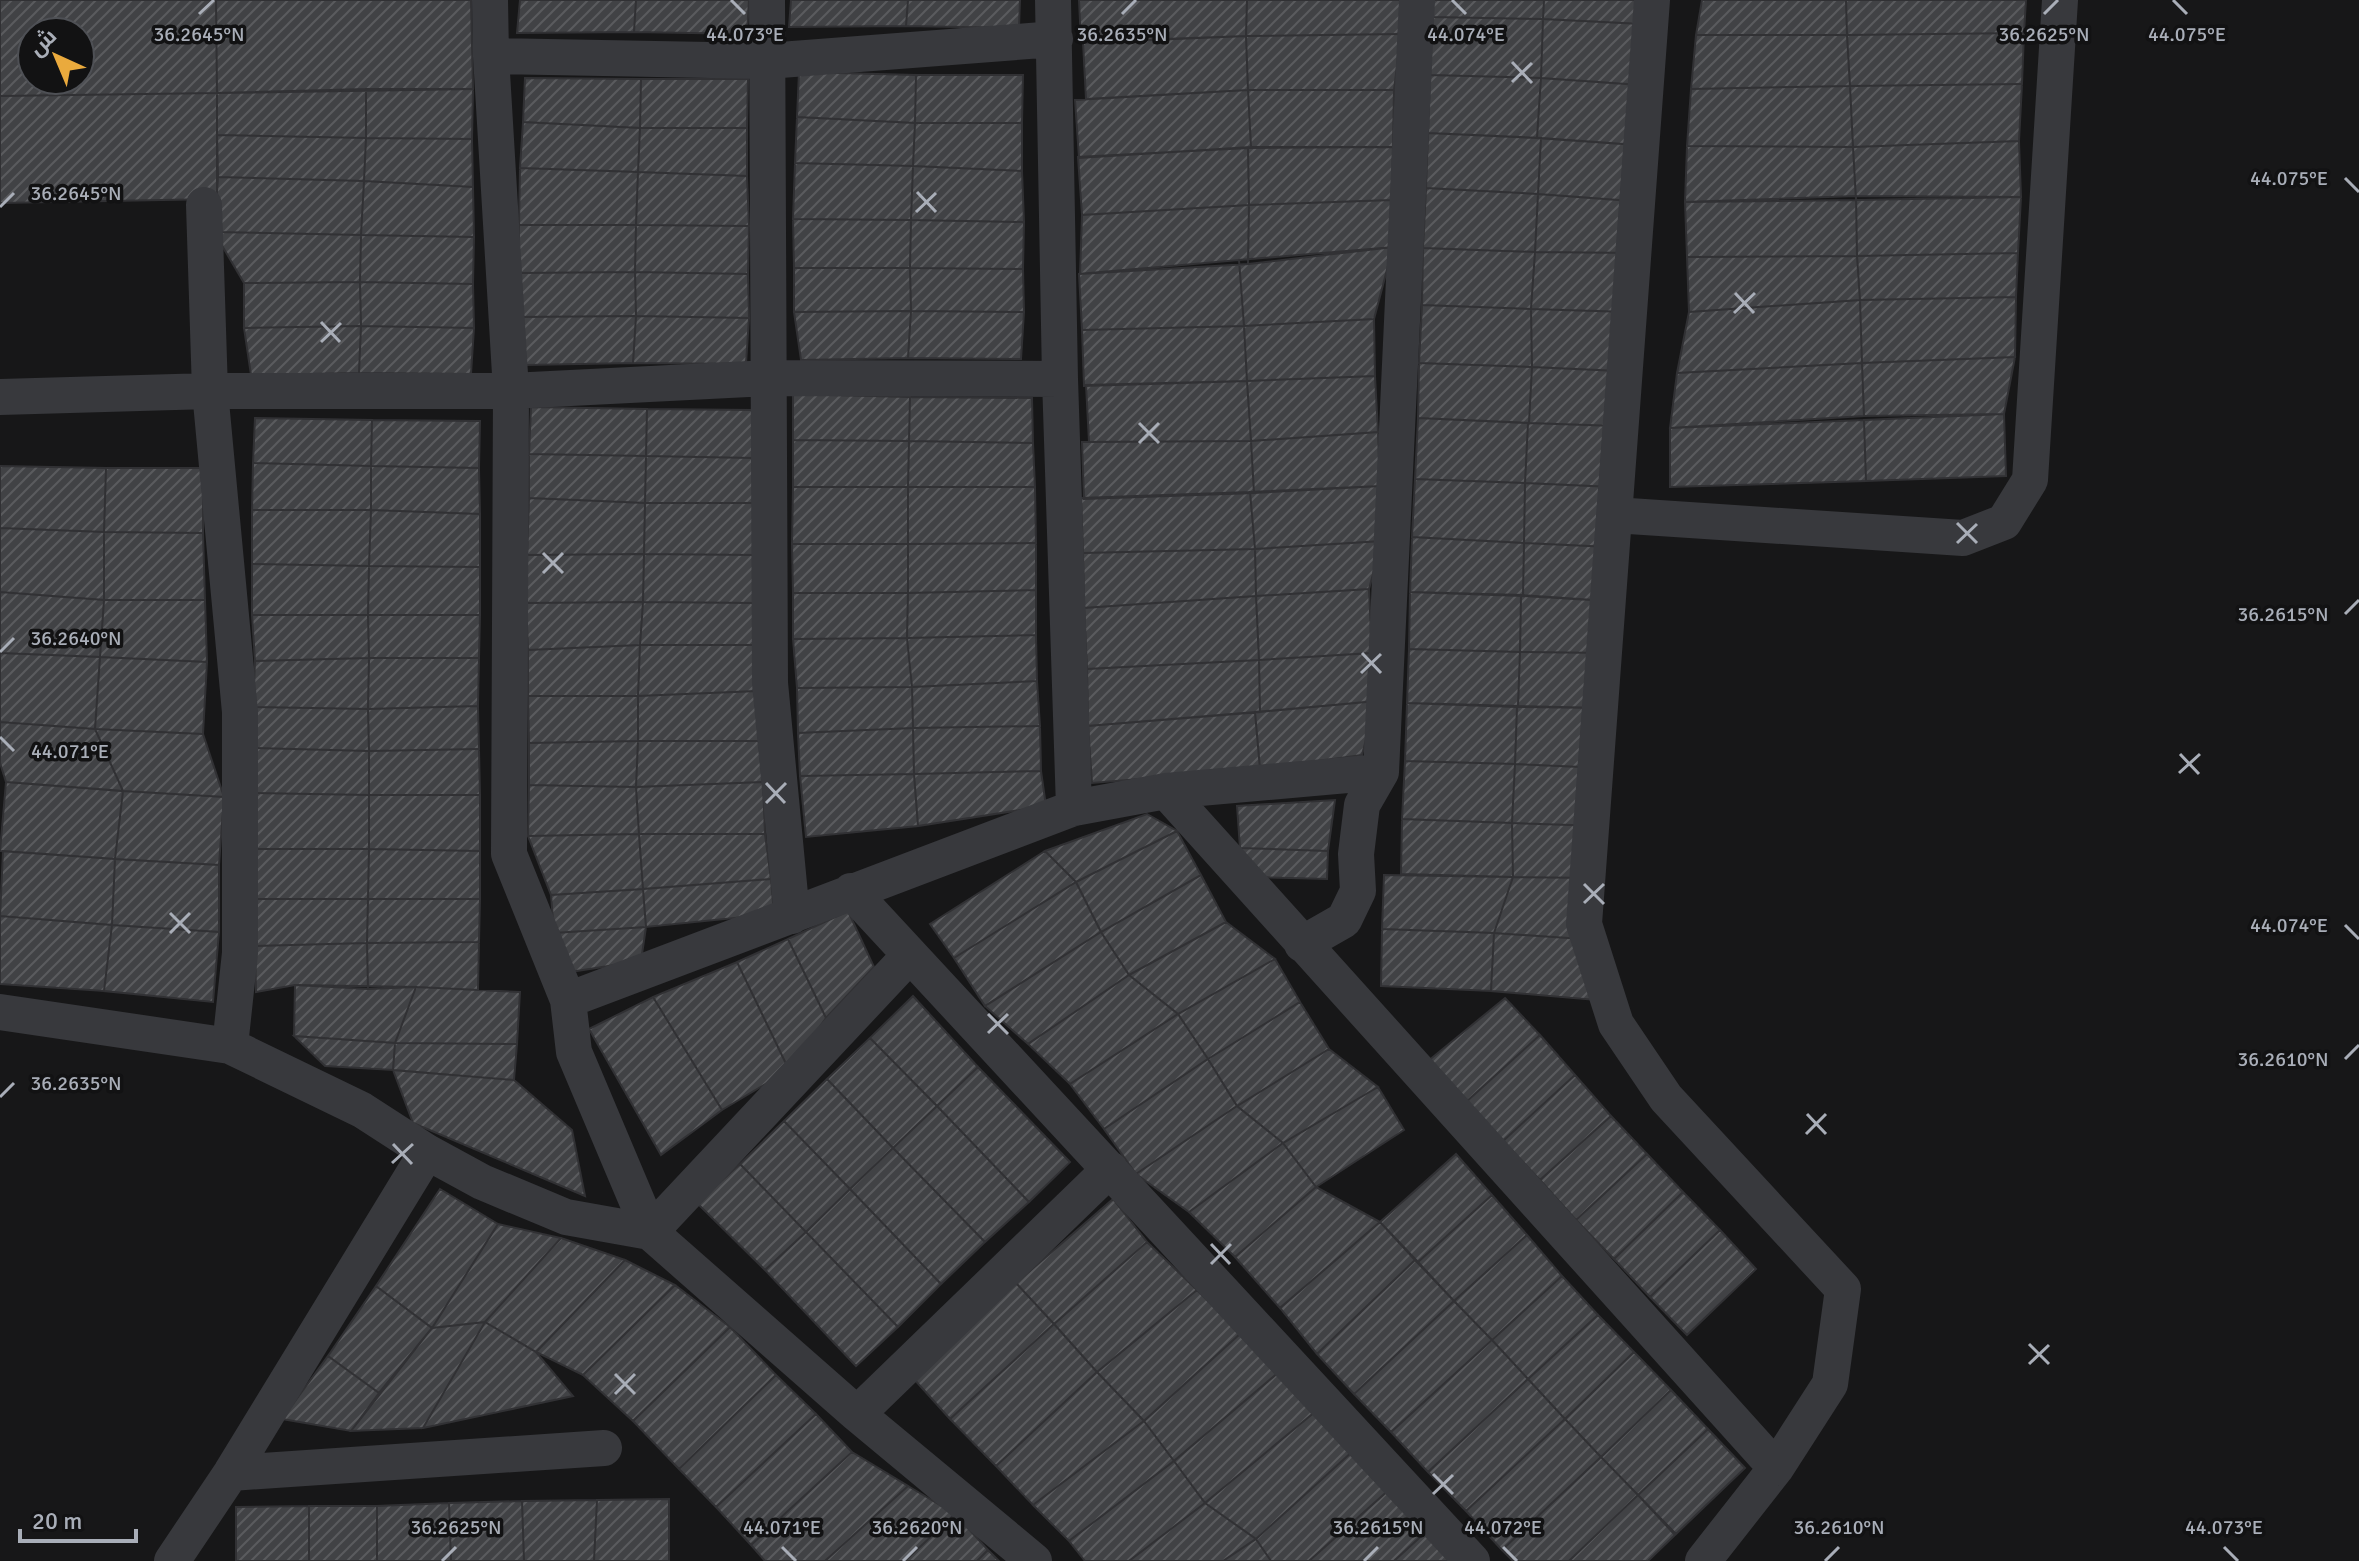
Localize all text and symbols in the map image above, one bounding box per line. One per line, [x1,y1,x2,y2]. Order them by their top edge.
north arrow [16,16,96,96]
text: ش [23,22,62,61]
text: 36.2645°N [153,22,245,47]
text: 44.073°E [706,22,784,47]
text: 36.2635°N [1076,22,1168,47]
text: 44.074°E [1427,22,1505,47]
text: 36.2625°N [1998,22,2090,47]
text: 44.075°E [2148,22,2226,47]
text: 44.075°E [2250,166,2328,191]
text: 36.2645°N [30,181,122,206]
text: 36.2615°N [2237,602,2329,627]
text: 36.2640°N [30,626,122,651]
text: 44.071°E [31,739,109,764]
text: 44.074°E [2250,913,2328,938]
text: 36.2610°N [2237,1047,2329,1072]
text: 36.2635°N [30,1071,122,1096]
scale bar [20,1493,136,1543]
text: 20 m [32,1506,82,1536]
text: 36.2625°N [410,1515,502,1540]
text: 44.071°E [743,1515,821,1540]
text: 36.2620°N [871,1515,963,1540]
text: 36.2615°N [1332,1515,1424,1540]
text: 44.072°E [1464,1515,1542,1540]
text: 36.2610°N [1793,1515,1885,1540]
text: 44.073°E [2185,1515,2263,1540]

